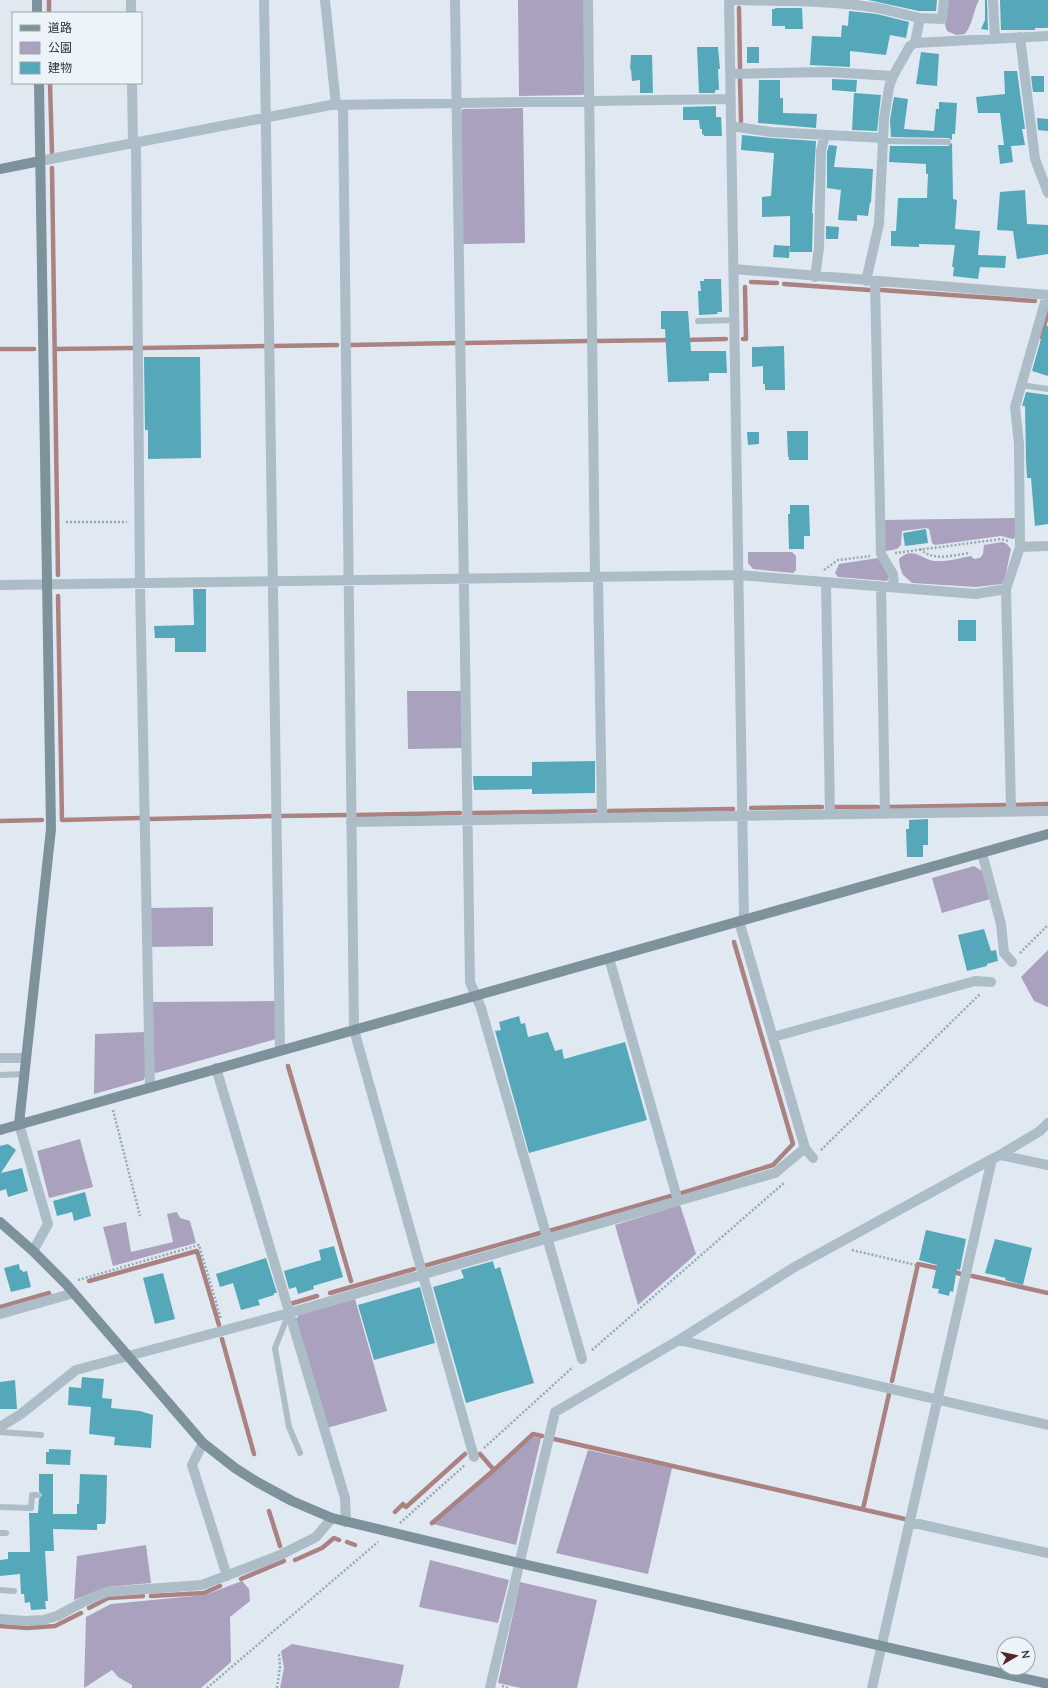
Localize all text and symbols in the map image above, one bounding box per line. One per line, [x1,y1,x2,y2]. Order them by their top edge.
legend [12,12,142,84]
text: 道路 [48,20,72,35]
text: 公園 [48,40,72,55]
text: 建物 [48,60,72,75]
north arrow [996,1636,1036,1676]
text: N [1018,1649,1033,1660]

